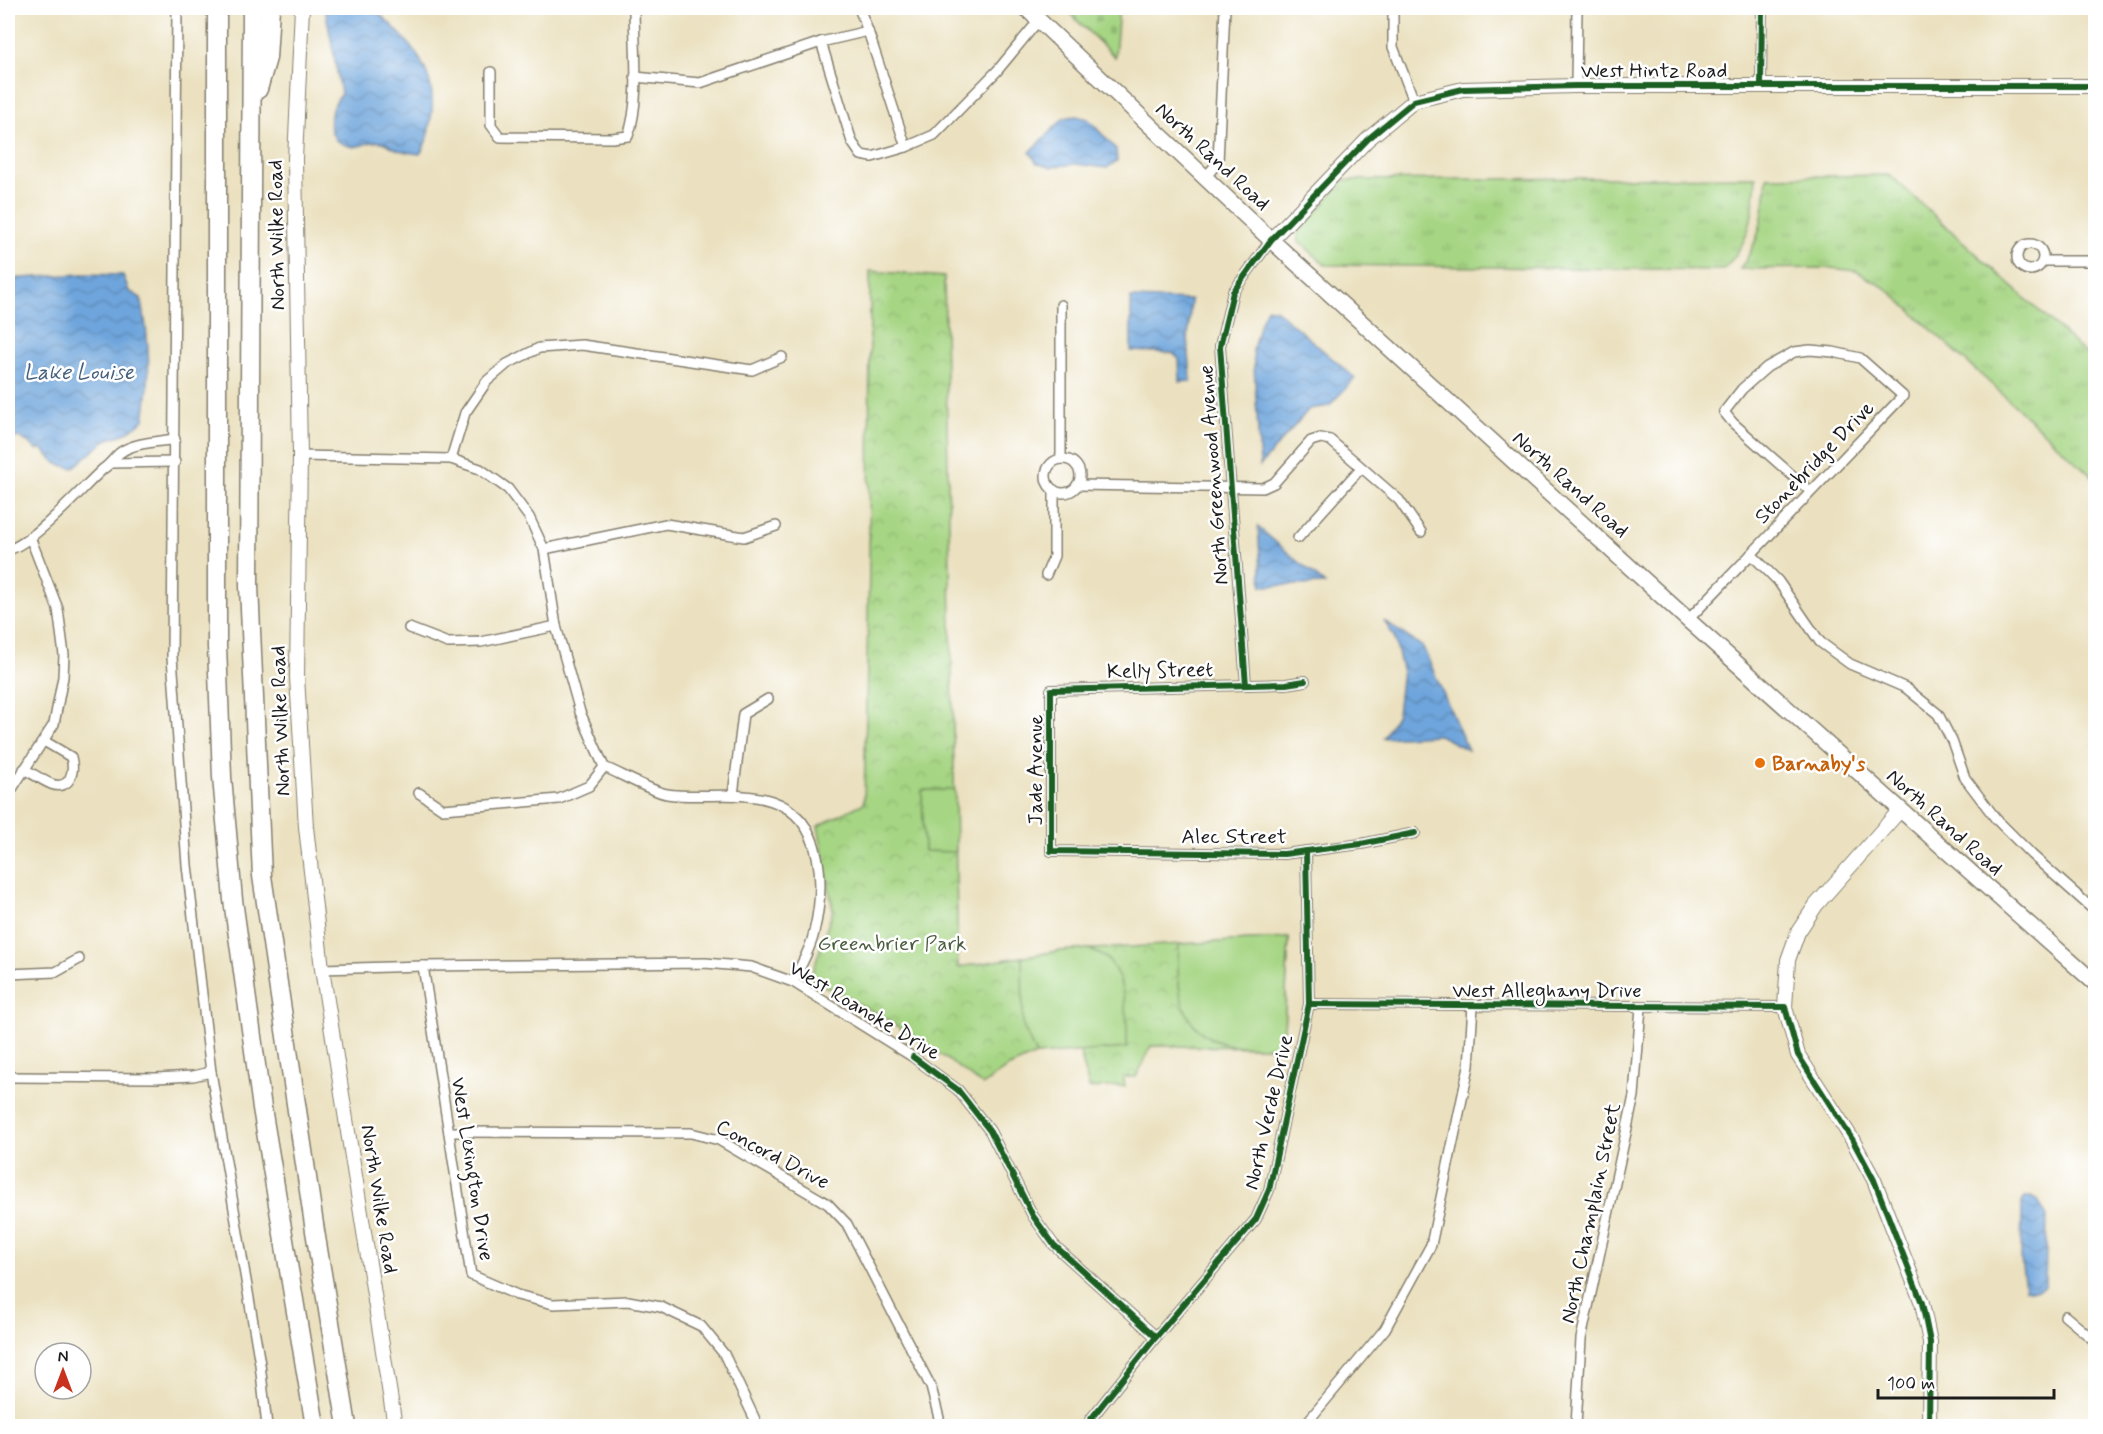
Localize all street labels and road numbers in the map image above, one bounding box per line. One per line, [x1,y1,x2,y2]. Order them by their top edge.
street label: West Hintz Road [1581,57,1727,85]
street label: North Rand Road [1149,96,1276,217]
street label: North Wilke Road [262,159,292,311]
street label: North Greenwood Avenue [1192,364,1236,586]
street label: Stonebridge Drive [1749,395,1881,530]
street label: North Rand Road [1506,425,1635,545]
street label: North Wilke Road [264,645,298,797]
street label: Kelly Street [1107,656,1214,686]
street label: Jade Avenue [1022,714,1050,826]
street label: North Rand Road [1880,763,2009,883]
street label: Alec Street [1181,823,1287,851]
street label: West Roanoke Drive [783,954,946,1067]
street label: West Alleghany Drive [1452,977,1642,1006]
street label: North Verde Drive [1237,1032,1300,1193]
street label: West Lexington Drive [442,1075,500,1263]
street label: North Champlain Street [1554,1100,1628,1326]
street label: Concord Drive [711,1113,834,1197]
street label: North Wilke Road [353,1123,405,1276]

